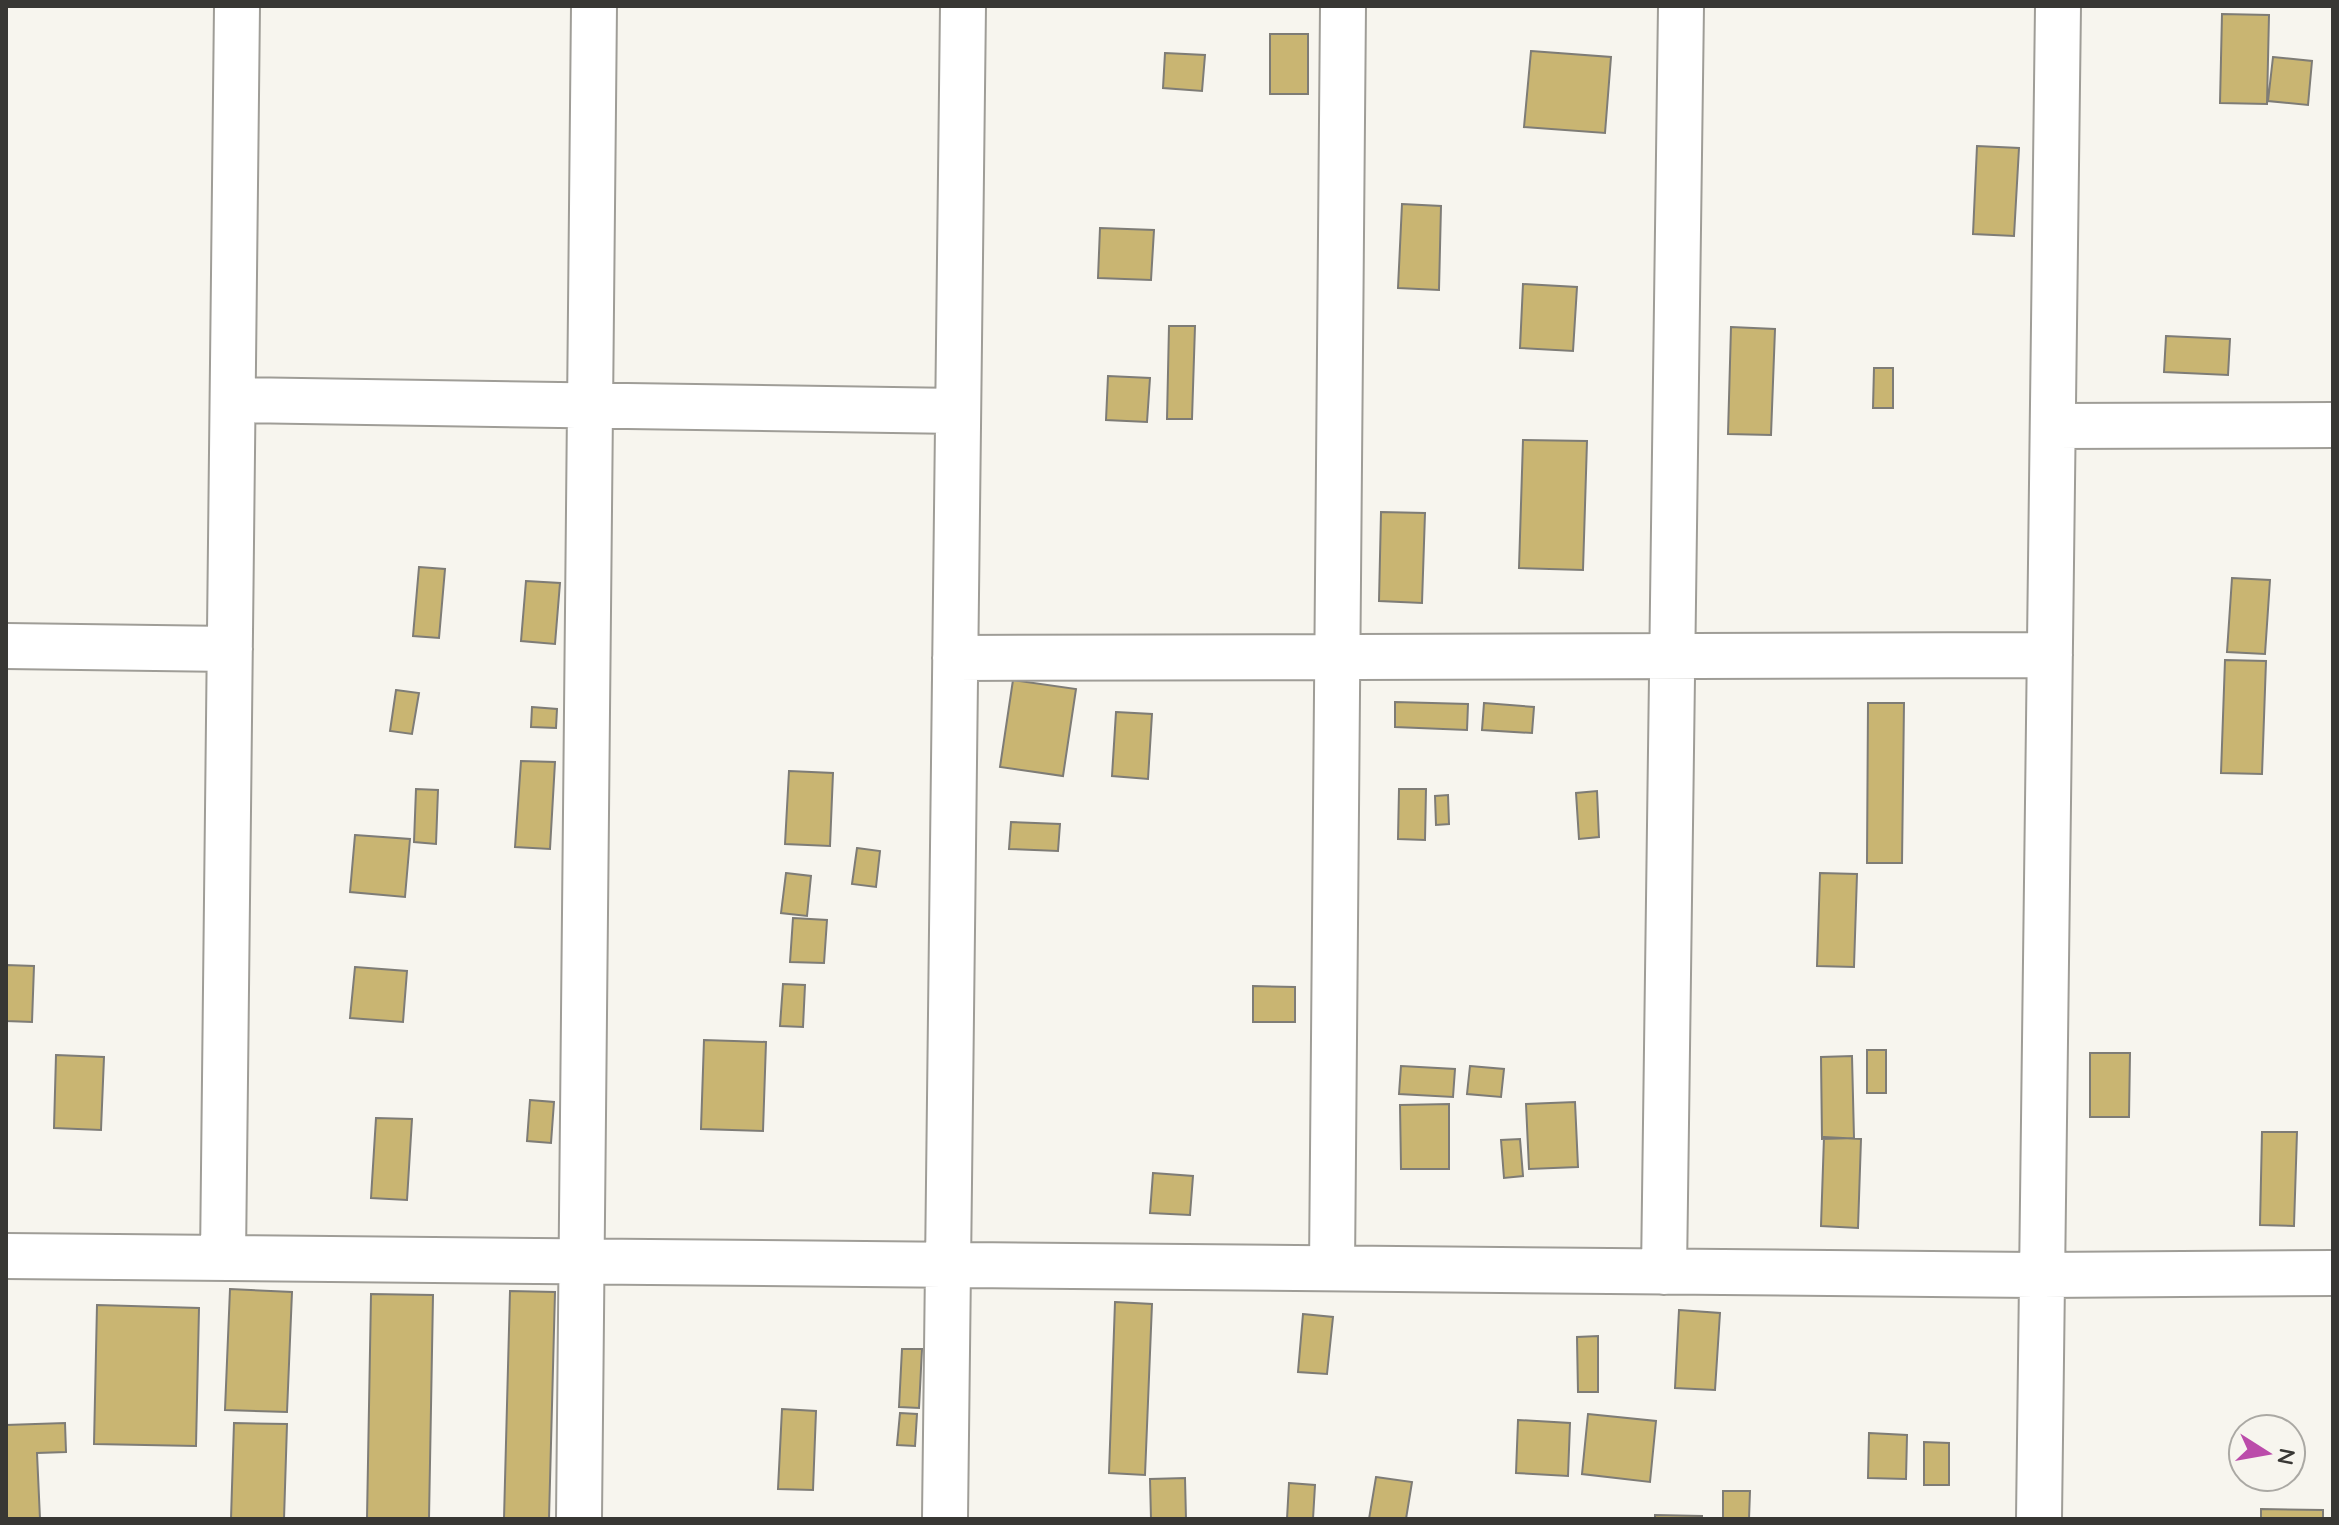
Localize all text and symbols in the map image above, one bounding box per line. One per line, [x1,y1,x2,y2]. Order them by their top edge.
north arrow [2227,1413,2307,1493]
text: N [2271,1446,2302,1467]

